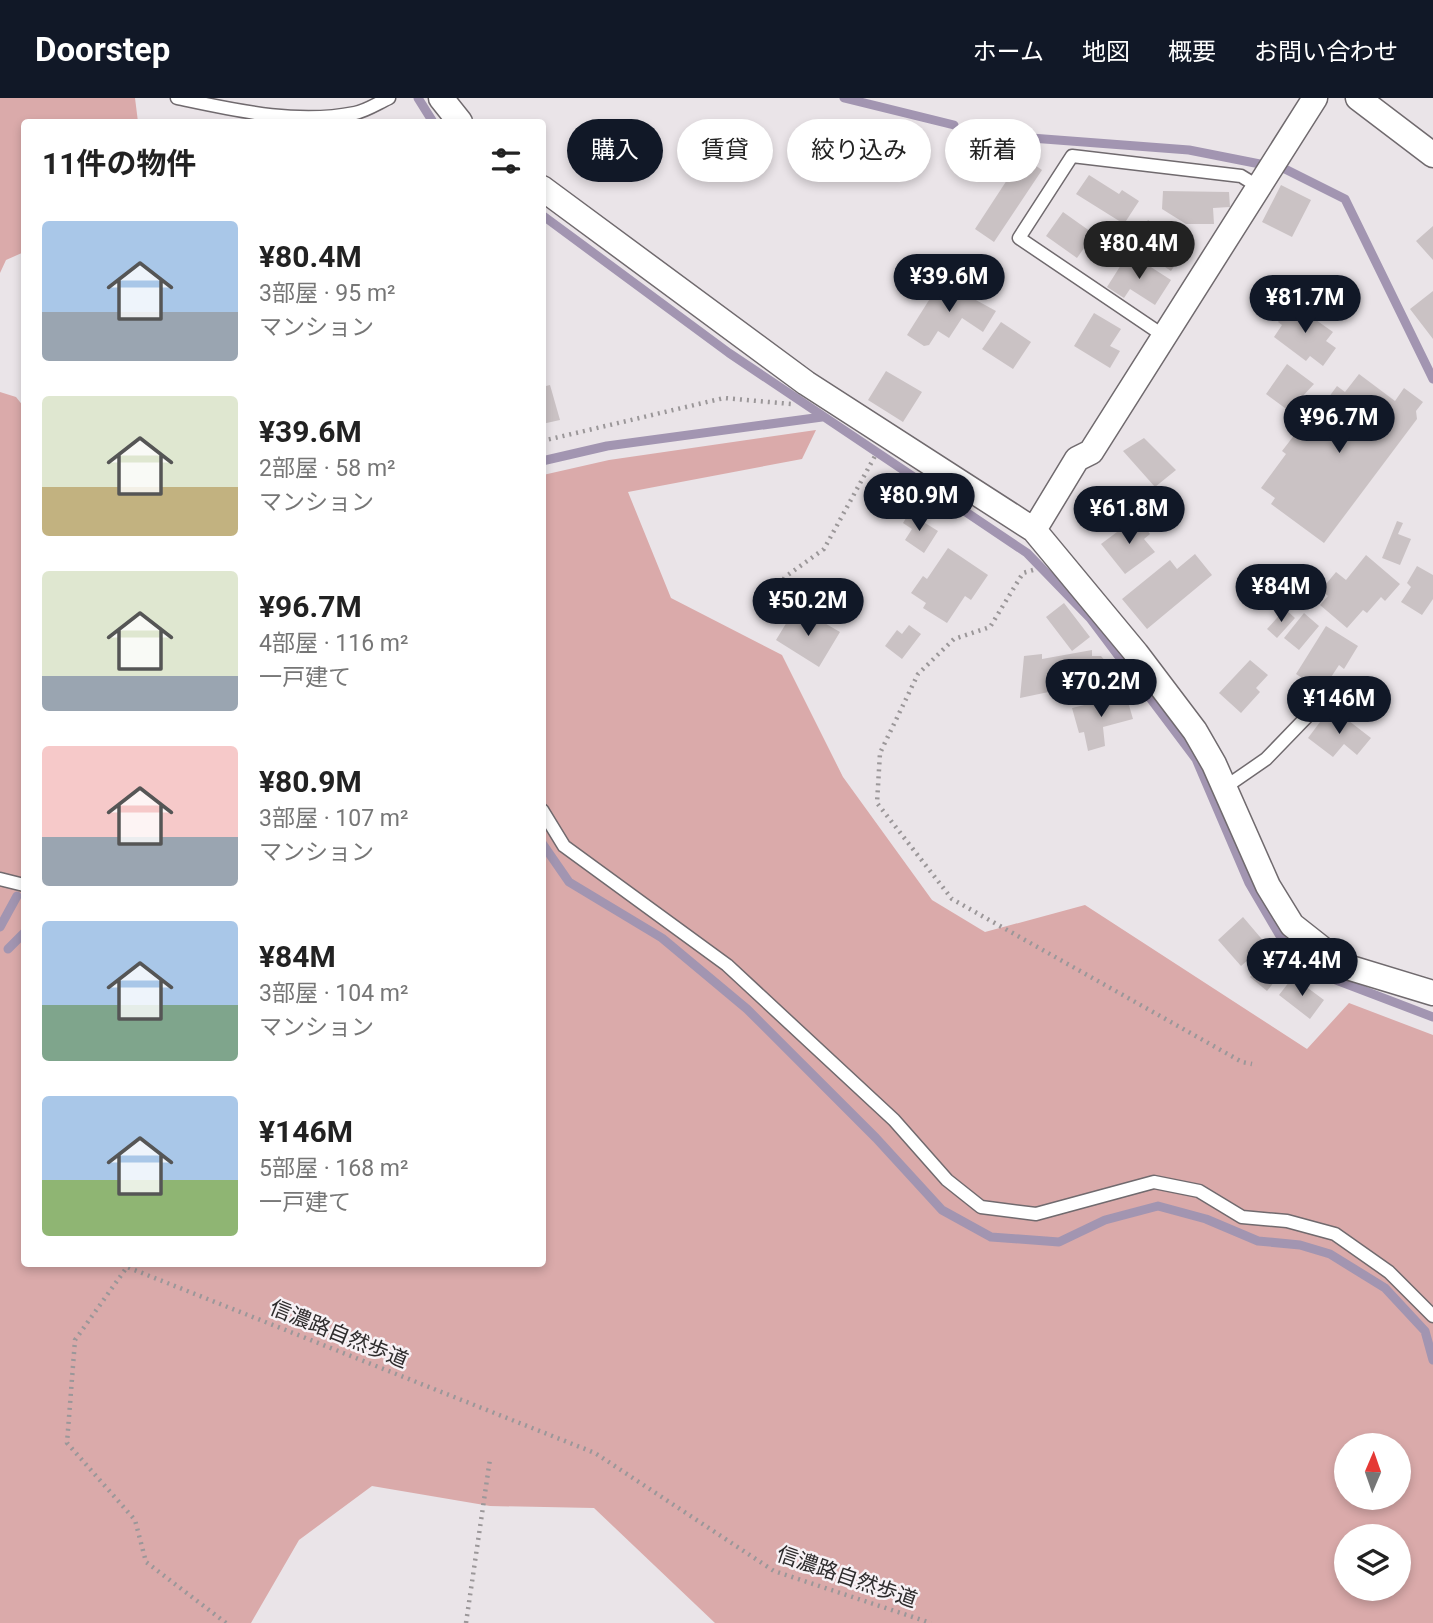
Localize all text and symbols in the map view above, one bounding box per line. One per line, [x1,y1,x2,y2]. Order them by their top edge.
text: Doorstep [35,30,170,69]
text: ホーム [973,38,1044,66]
text: 地図 [1082,38,1130,66]
text: 概要 [1168,38,1216,66]
text: お問い合わせ [1254,38,1398,66]
chip: 購入 [567,119,663,182]
chip: 賃貸 [677,119,773,182]
chip: 絞り込み [787,119,931,182]
chip: 新着 [945,119,1041,182]
icon: filters [487,142,525,180]
text: 11件の物件 [42,146,196,181]
pin: ¥80.4M [1082,222,1196,281]
text: ¥80.4M [1100,230,1178,257]
text: ¥80.4M [259,239,362,274]
icon: home [98,249,182,333]
pin: ¥39.6M [892,254,1006,314]
text: ¥39.6M [910,263,988,290]
pin: ¥81.7M [1248,275,1362,335]
text: 3部屋 · 95 m² [259,280,396,307]
text: ¥81.7M [1266,284,1344,311]
text: マンション [259,314,374,341]
pin: ¥96.7M [1282,396,1396,455]
text: ¥96.7M [1300,404,1378,431]
text: ¥39.6M [259,414,362,449]
icon: home [98,424,182,508]
text: 2部屋 · 58 m² [259,455,396,482]
pin: ¥80.9M [862,474,976,533]
text: ¥80.9M [880,482,958,509]
pin: ¥61.8M [1072,486,1186,546]
text: マンション [259,489,374,516]
text: ¥61.8M [1090,495,1168,522]
pin: ¥84M [1240,564,1322,624]
text: ¥84M [1252,573,1310,600]
pin: ¥50.2M [751,578,865,638]
text: ¥50.2M [769,587,847,614]
text: ¥96.7M [259,589,362,624]
icon: home [98,599,182,683]
text: 4部屋 · 116 m² [259,630,408,657]
pin: ¥70.2M [1044,660,1158,719]
text: 一戸建て [259,664,351,691]
text: ¥70.2M [1062,668,1140,695]
pin: ¥146M [1290,676,1388,736]
text: ¥146M [1303,685,1375,712]
text: ¥80.9M [259,764,362,799]
icon: home [98,774,182,858]
text: 3部屋 · 107 m² [259,805,408,832]
text: マンション [259,839,374,866]
text: ¥84M [259,939,336,974]
pin: ¥74.4M [1245,939,1359,998]
text: ¥74.4M [1263,947,1341,974]
icon: home [98,949,182,1033]
text: 3部屋 · 104 m² [259,980,408,1007]
text: マンション [259,1014,374,1041]
text: ¥146M [259,1114,353,1149]
icon: home [98,1124,182,1208]
text: 5部屋 · 168 m² [259,1155,408,1182]
text: 一戸建て [259,1189,351,1216]
street label: 信濃路自然歩道 [266,1295,412,1373]
north arrow [1334,1433,1410,1510]
map controls [1334,1433,1411,1601]
button: layers [1334,1524,1411,1601]
street label: 信濃路自然歩道 [774,1542,920,1612]

